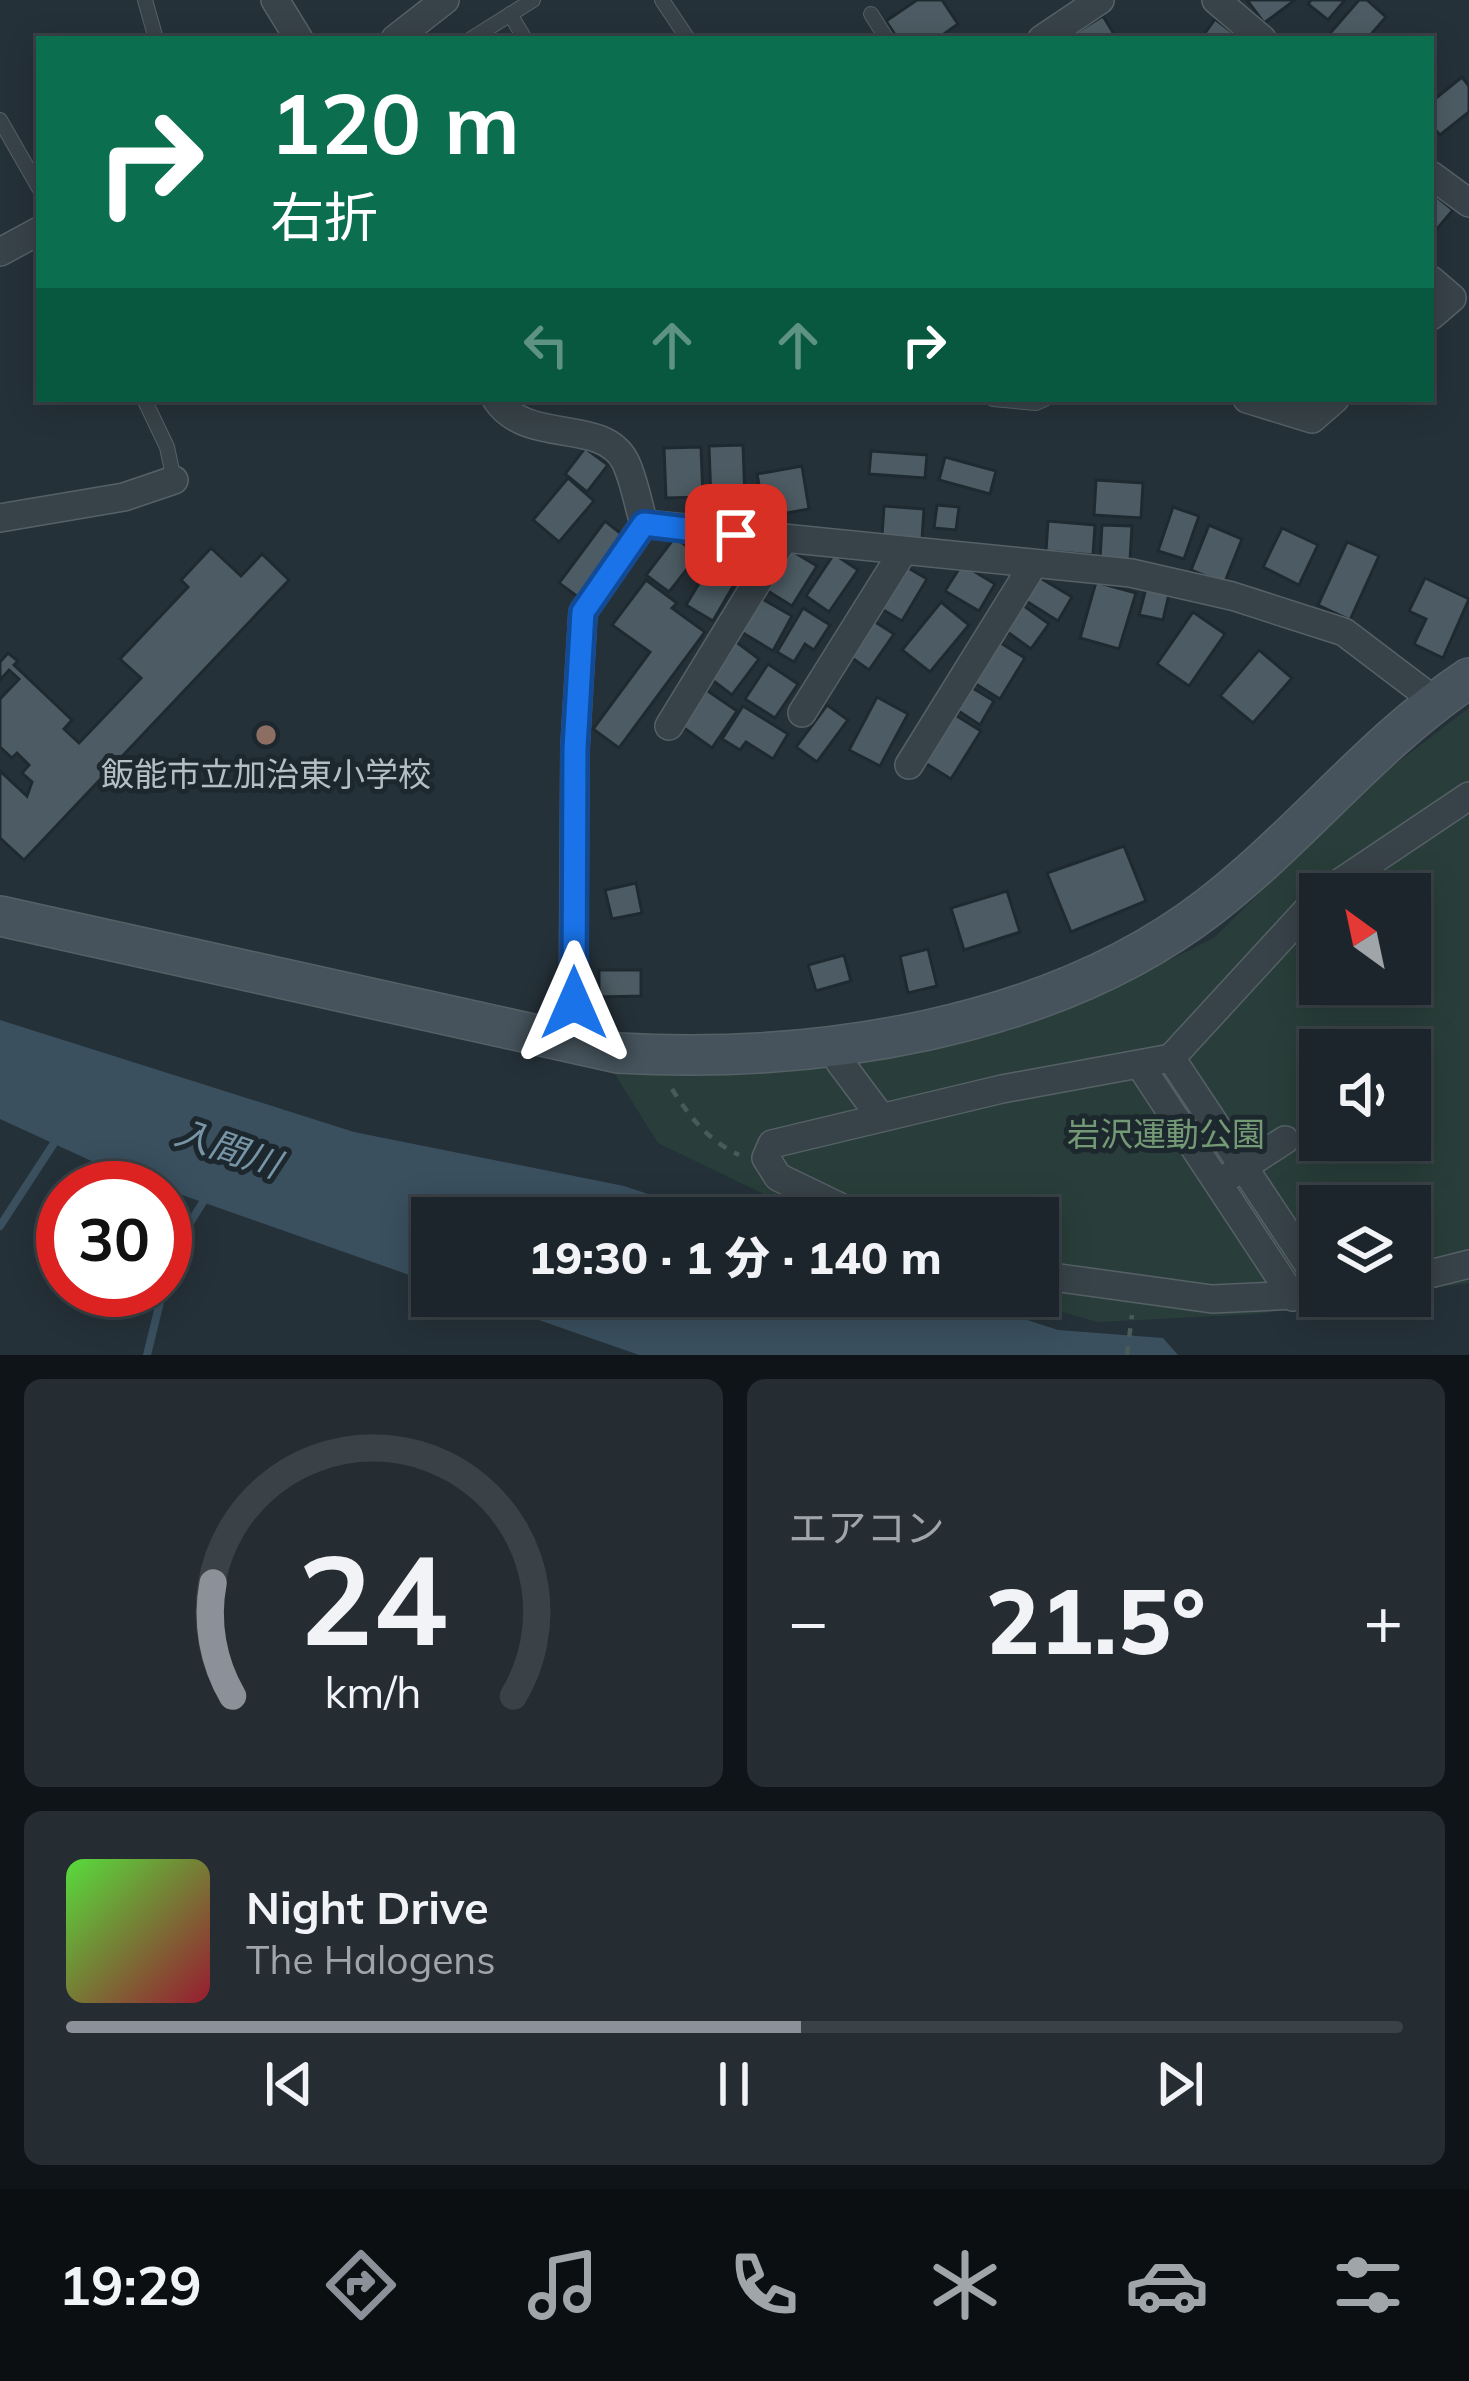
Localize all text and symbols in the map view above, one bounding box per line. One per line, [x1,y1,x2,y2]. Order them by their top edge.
text: 120 m [270,70,520,175]
icon: right [72,84,228,240]
text: 右折 [270,183,378,251]
icon: left [513,312,579,378]
icon: ahead [639,312,705,378]
icon: ahead [765,312,831,378]
icon: right [891,312,957,378]
pin [685,484,787,586]
icon: arrive [703,502,769,568]
marker: 飯能市立加治東小学校 [253,722,279,748]
place label: 飯能市立加治東小学校 [101,753,431,794]
north arrow [1299,873,1431,1005]
map controls [1299,873,1431,1317]
position arrow [511,940,637,1066]
button: sound [1299,1029,1431,1161]
water label: 入間川 [170,1109,290,1188]
park label: 岩沢運動公園 [1067,1113,1265,1154]
speed limit sign: 30 [36,1161,192,1317]
button: layers [1299,1185,1431,1317]
text: 19:30 · 1 分 · 140 m [528,1229,942,1285]
text: エアコン [789,1503,945,1552]
text: 24 [298,1520,448,1676]
text: 21.5° [986,1564,1206,1677]
text: − [789,1579,828,1662]
text: + [1363,1579,1403,1662]
text: km/h [325,1665,422,1719]
text: Night Drive [246,1879,489,1935]
text: The Halogens [246,1935,496,1984]
icon: previous [256,2051,322,2117]
icon: pause [701,2051,767,2117]
icon: next [1147,2051,1213,2117]
icon: directions [319,2243,403,2327]
icon: music [521,2243,605,2327]
icon: phone [722,2243,806,2327]
icon: climate [923,2243,1007,2327]
icon: car [1125,2243,1209,2327]
icon: filters [1326,2243,1410,2327]
text: 19:29 [59,2251,202,2319]

